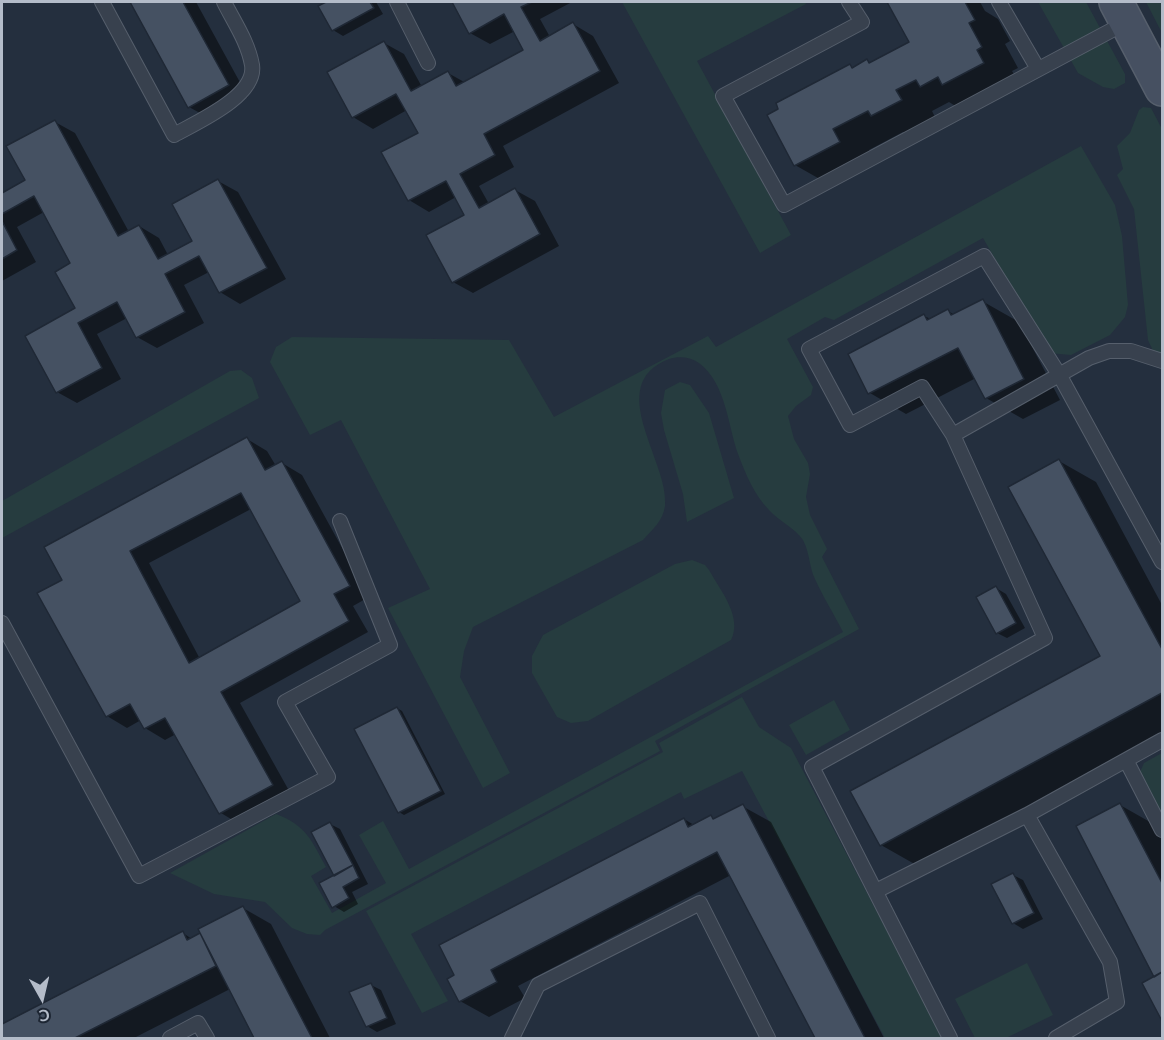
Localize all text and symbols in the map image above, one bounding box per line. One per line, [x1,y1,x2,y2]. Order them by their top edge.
north arrow [12,968,72,1028]
text: С [38,1005,51,1026]

